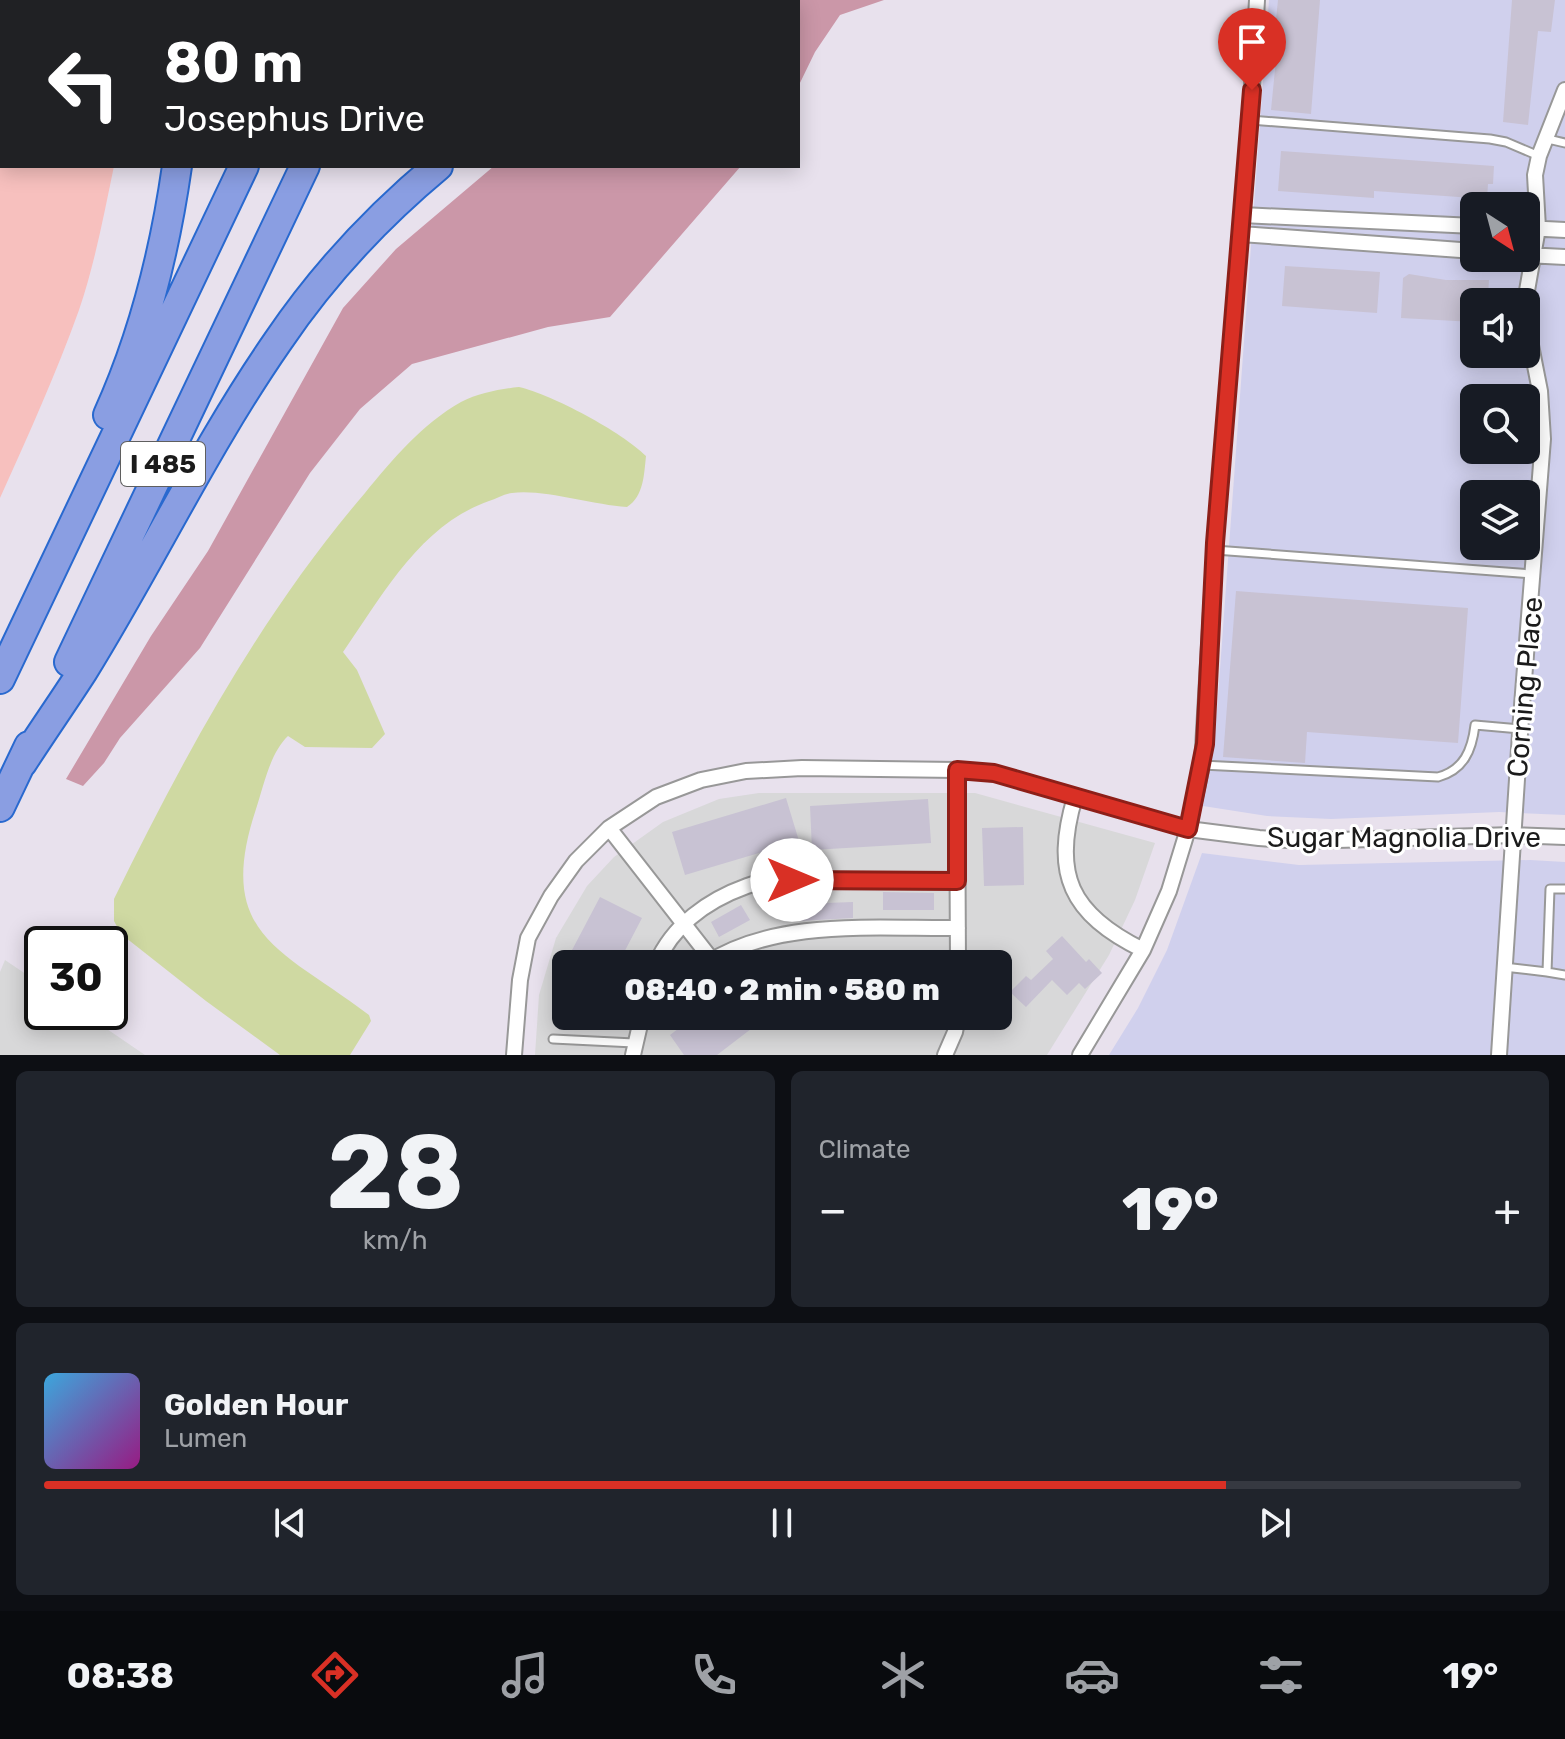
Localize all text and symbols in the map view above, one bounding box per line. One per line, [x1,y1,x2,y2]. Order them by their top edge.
pin [1218,8,1286,90]
icon: arrive [1230,20,1274,64]
text: 80 m [164,30,303,96]
icon: left [32,32,136,136]
text: Josephus Drive [164,97,425,140]
north arrow [1460,192,1540,272]
map controls [1460,192,1540,560]
button: sound [1460,288,1540,368]
button: search [1460,384,1540,464]
road number: I 485 [121,442,205,486]
button: layers [1460,480,1540,560]
street label: Corning Place [1501,595,1549,779]
street label: Sugar Magnolia Drive [1267,821,1541,854]
position arrow [750,838,834,922]
speed limit sign: 30 [24,926,128,1030]
text: 08:40 · 2 min · 580 m [624,972,940,1008]
text: 28 [326,1111,464,1234]
text: Climate [819,1134,911,1165]
text: 19° [1122,1174,1219,1245]
text: − [819,1184,847,1236]
text: + [1494,1184,1521,1236]
text: km/h [363,1225,428,1256]
text: Golden Hour [164,1387,348,1423]
text: Lumen [164,1423,247,1454]
icon: previous [268,1501,312,1545]
icon: pause [760,1501,804,1545]
icon: next [1253,1501,1297,1545]
icon: directions [307,1647,363,1703]
icon: music [497,1647,553,1703]
icon: phone [686,1647,742,1703]
icon: climate [875,1647,931,1703]
icon: car [1064,1647,1120,1703]
icon: filters [1253,1647,1309,1703]
text: 08:38 [67,1654,174,1697]
text: 19° [1443,1654,1498,1697]

